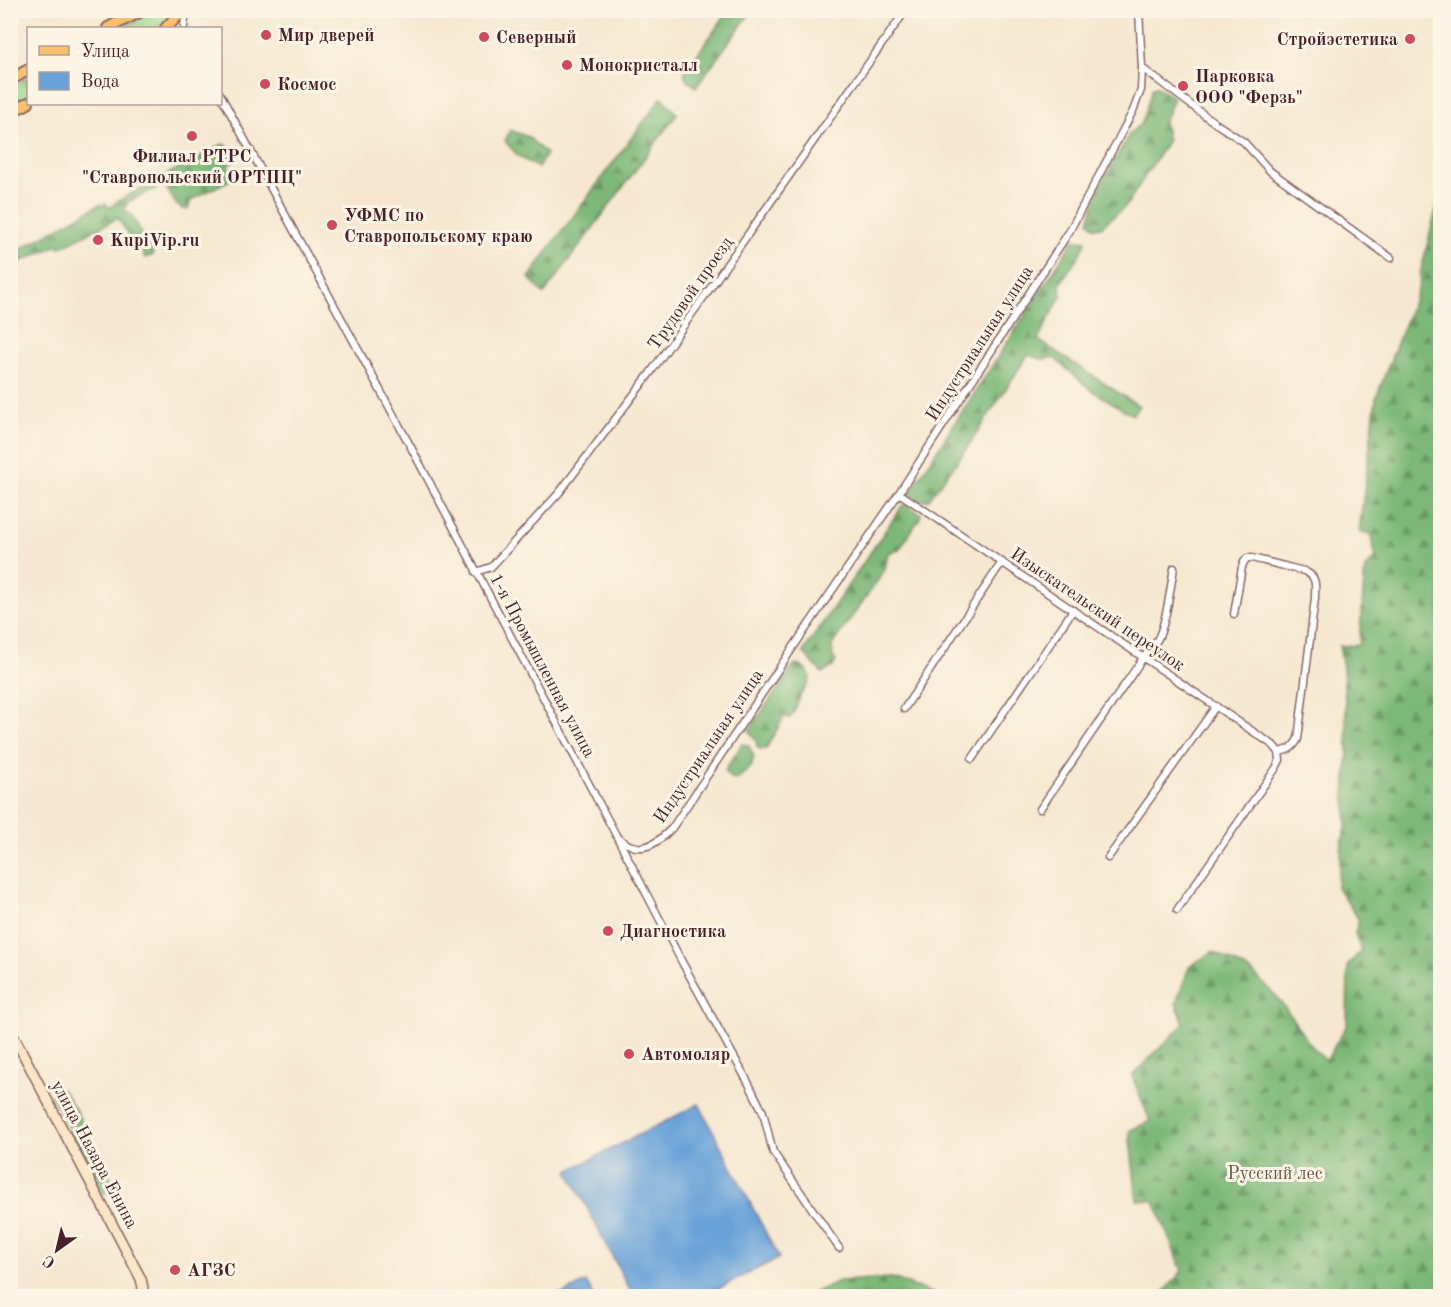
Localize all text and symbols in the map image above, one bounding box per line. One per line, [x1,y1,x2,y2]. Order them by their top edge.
legend [27,27,222,105]
place label: Мир дверей [278,27,375,45]
marker: Мир дверей [259,28,273,42]
place label: Северный [496,29,576,47]
marker: Северный [477,30,491,44]
place label: Стройэстетика [1277,31,1398,49]
marker: Стройэстетика [1403,32,1417,46]
text: Улица [81,43,130,61]
place label: Монокристалл [579,57,698,75]
marker: Монокристалл [560,58,574,72]
place label: Парковка ООО "Ферзь" [1195,68,1303,107]
text: Вода [81,73,120,91]
place label: Космос [277,76,337,94]
marker: Космос [258,77,272,91]
marker: Парковка ООО "Ферзь" [1176,79,1190,93]
marker: Филиал РТРС "Ставропольский ОРТПЦ" [185,129,199,143]
place label: Филиал РТРС "Ставропольский ОРТПЦ" [82,148,302,187]
place label: УФМС по Ставропольскому краю [344,207,533,246]
marker: УФМС по Ставропольскому краю [325,218,339,232]
place label: KupiVip.ru [110,232,200,250]
marker: KupiVip.ru [91,233,105,247]
street label: Трудовой проезд [645,234,737,353]
street label: Индустриальная улица [923,263,1037,424]
street label: Изыскательский переулок [1007,545,1188,675]
street label: 1-я Промышленная улица [486,571,598,760]
street label: Индустриальная улица [651,666,767,827]
place label: Диагностика [620,923,726,941]
marker: Диагностика [601,924,615,938]
place label: Автомоляр [641,1046,730,1064]
marker: Автомоляр [622,1047,636,1061]
street label: улица Назара Енина [47,1077,141,1232]
park label: Русский лес [1227,1165,1323,1183]
north arrow [27,1220,87,1280]
text: С [41,1251,59,1270]
place label: АГЗС [187,1262,236,1280]
marker: АГЗС [168,1263,182,1277]

